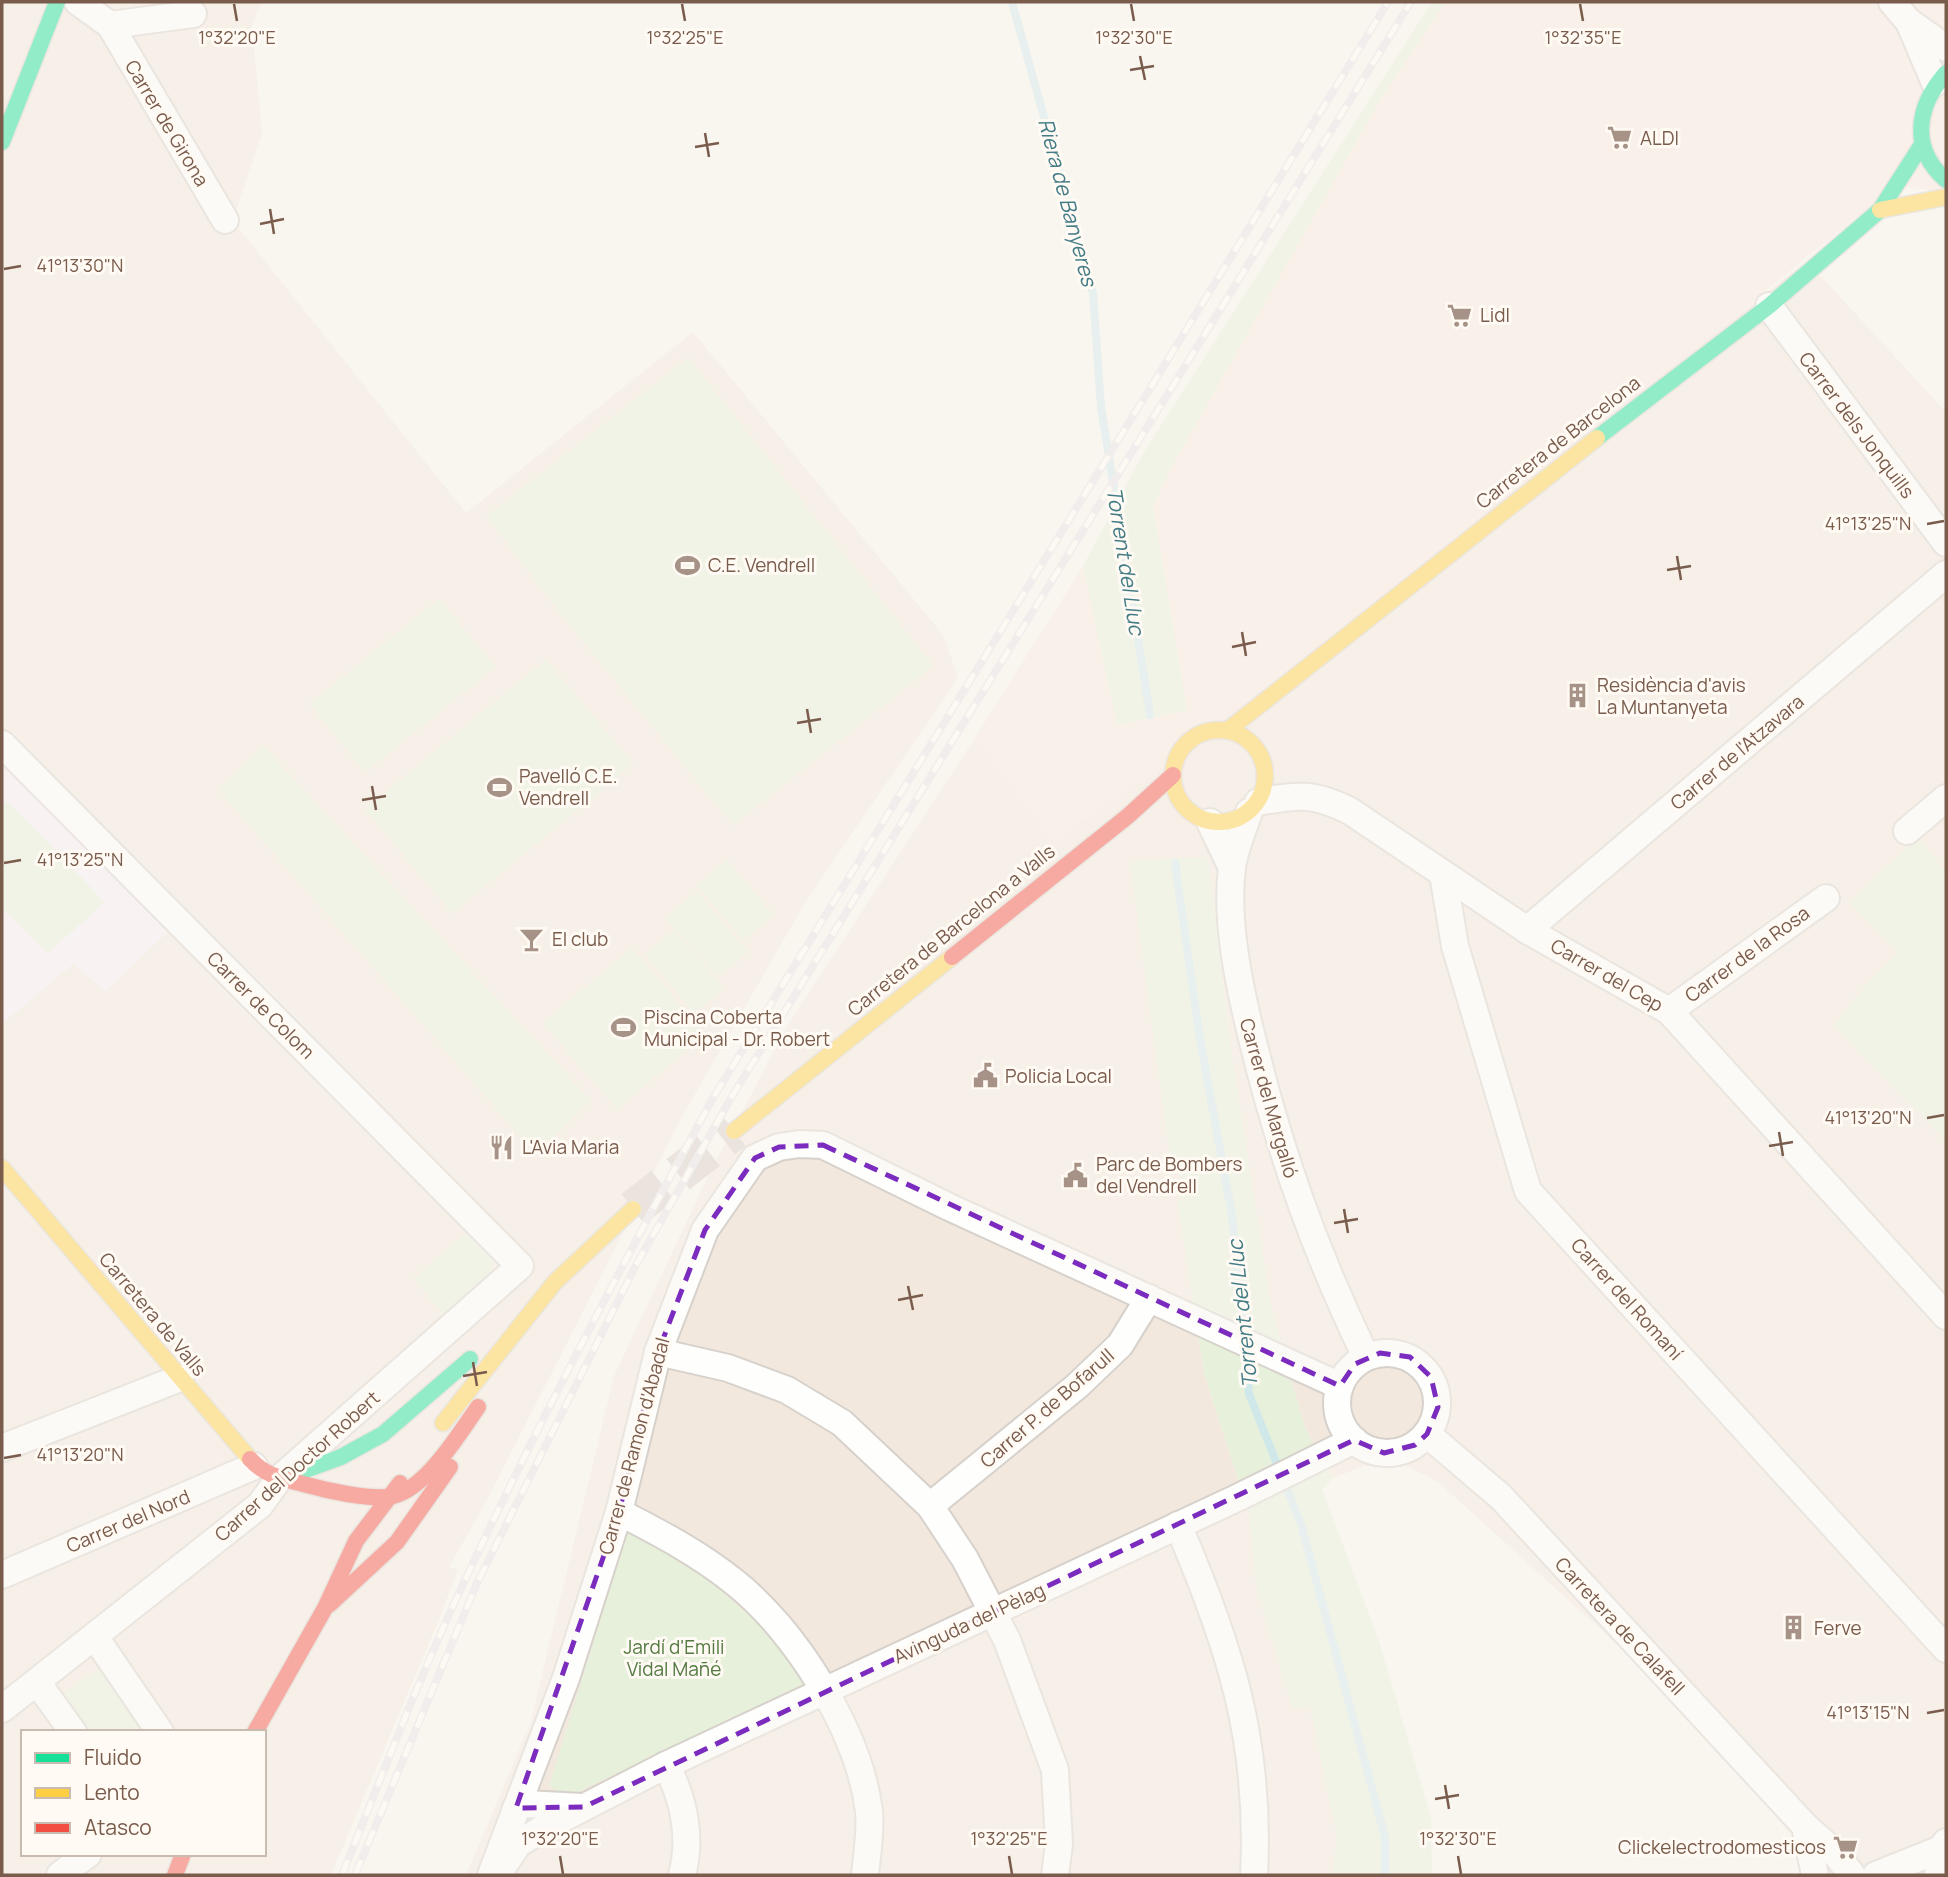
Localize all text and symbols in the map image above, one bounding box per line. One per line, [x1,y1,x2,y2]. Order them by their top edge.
text: 1°32'20"E [198,25,276,49]
text: 1°32'25"E [646,25,724,49]
text: 1°32'30"E [1095,25,1173,49]
text: 1°32'35"E [1545,25,1621,49]
street label: Carrer de Girona [119,55,215,191]
water label: Riera de Banyeres [1032,115,1104,291]
supermarket icon: ALDI [1606,124,1634,152]
place label: ALDI [1640,125,1679,151]
text: 41°13'30"N [37,253,123,277]
supermarket icon: Lidl [1446,301,1474,329]
place label: Lidl [1480,302,1510,328]
street label: Carrer dels Jonquills [1793,346,1921,504]
street label: Carretera de Barcelona [1470,370,1646,514]
water label: Torrent del Lluc [1101,485,1152,639]
text: 41°13'25"N [1825,511,1911,535]
sports icon: C.E. Vendrell [674,551,702,579]
place label: C.E. Vendrell [708,552,815,578]
place label: Residència d'avis La Muntanyeta [1597,672,1746,720]
building icon: Residència d'avis La Muntanyeta [1563,682,1591,710]
street label: Carrer de l'Atzavara [1665,688,1809,816]
place label: Pavelló C.E. Vendrell [519,763,618,811]
sports icon: Pavelló C.E. Vendrell [485,773,513,801]
street label: Carretera de Barcelona a Valls [842,838,1060,1022]
text: 41°13'25"N [37,847,123,871]
street label: Carrer de la Rosa [1679,900,1815,1008]
bar icon: El club [518,925,546,953]
place label: El club [552,926,608,952]
street label: Carrer del Cep [1546,932,1668,1018]
street label: Carrer de Colom [202,946,320,1064]
place label: Piscina Coberta Municipal - Dr. Robert [644,1004,830,1052]
sports icon: Piscina Coberta Municipal - Dr. Robert [610,1014,638,1042]
street label: Carrer del Margalló [1234,1015,1304,1181]
public building icon: Policia Local [971,1062,999,1090]
place label: Policia Local [1005,1063,1112,1089]
text: 41°13'20"N [1824,1105,1912,1129]
restaurant icon: L'Avia Maria [488,1133,516,1161]
place label: L'Avia Maria [522,1134,619,1160]
place label: Parc de Bombers del Vendrell [1096,1151,1243,1199]
public building icon: Parc de Bombers del Vendrell [1062,1161,1090,1189]
street label: Carrer del Romaní [1565,1232,1689,1366]
water label: Torrent del Lluc [1220,1236,1264,1389]
street label: Carretera de Valls [94,1247,212,1381]
street label: Carrer de Ramon d'Abadal [593,1335,675,1557]
street label: Carrer P. de Bofarull [974,1343,1120,1473]
street label: Carrer del Doctor Robert [209,1385,385,1547]
text: 41°13'20"N [36,1442,124,1466]
street label: Carrer del Nord [62,1483,194,1559]
street label: Carretera de Calafell [1549,1551,1691,1701]
street label: Avinguda del Pèlag [889,1577,1049,1669]
building icon: Ferve [1780,1614,1808,1642]
place label: Ferve [1814,1615,1862,1641]
park label: Jardí d'Emili Vidal Mañé [623,1634,725,1682]
text: 41°13'15"N [1826,1700,1910,1724]
legend [21,1730,266,1856]
text: Fluido [84,1743,142,1771]
text: Lento [84,1778,140,1806]
text: Atasco [84,1813,152,1841]
text: 1°32'20"E [521,1826,599,1850]
text: 1°32'25"E [970,1826,1048,1850]
text: 1°32'30"E [1419,1826,1497,1850]
supermarket icon: Clickelectrodomesticos [1832,1833,1860,1861]
place label: Clickelectrodomesticos [1618,1834,1826,1860]

